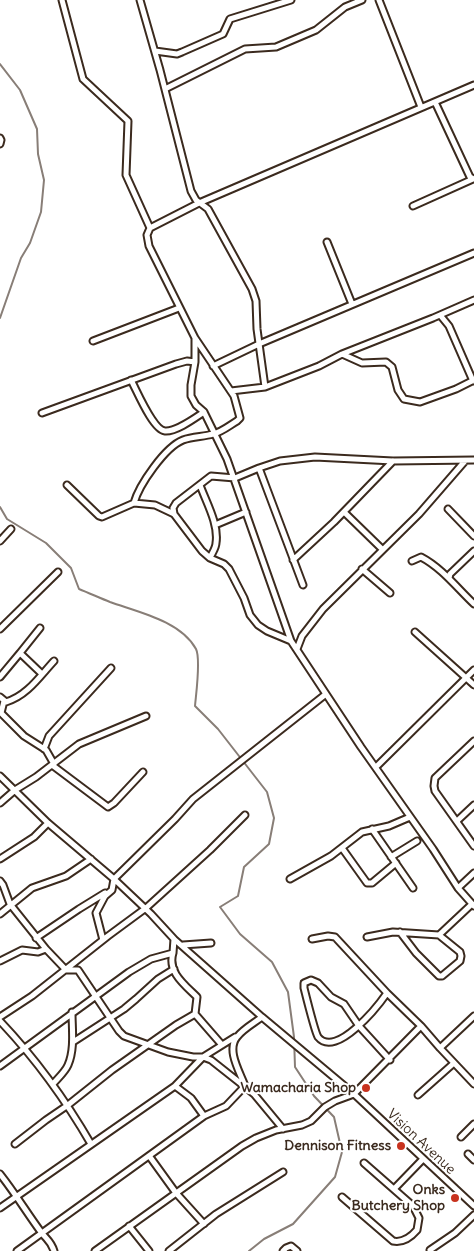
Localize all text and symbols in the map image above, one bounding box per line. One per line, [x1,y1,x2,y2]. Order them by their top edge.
place label: Wamacharia Shop [240,1080,356,1096]
marker: Wamacharia Shop [360,1082,372,1094]
street label: Vision Avenue [383,1106,459,1178]
place label: Dennison Fitness [284,1138,391,1154]
marker: Dennison Fitness [395,1140,407,1152]
place label: Onks Butchery Shop [351,1182,445,1214]
marker: Onks Butchery Shop [449,1192,461,1204]

